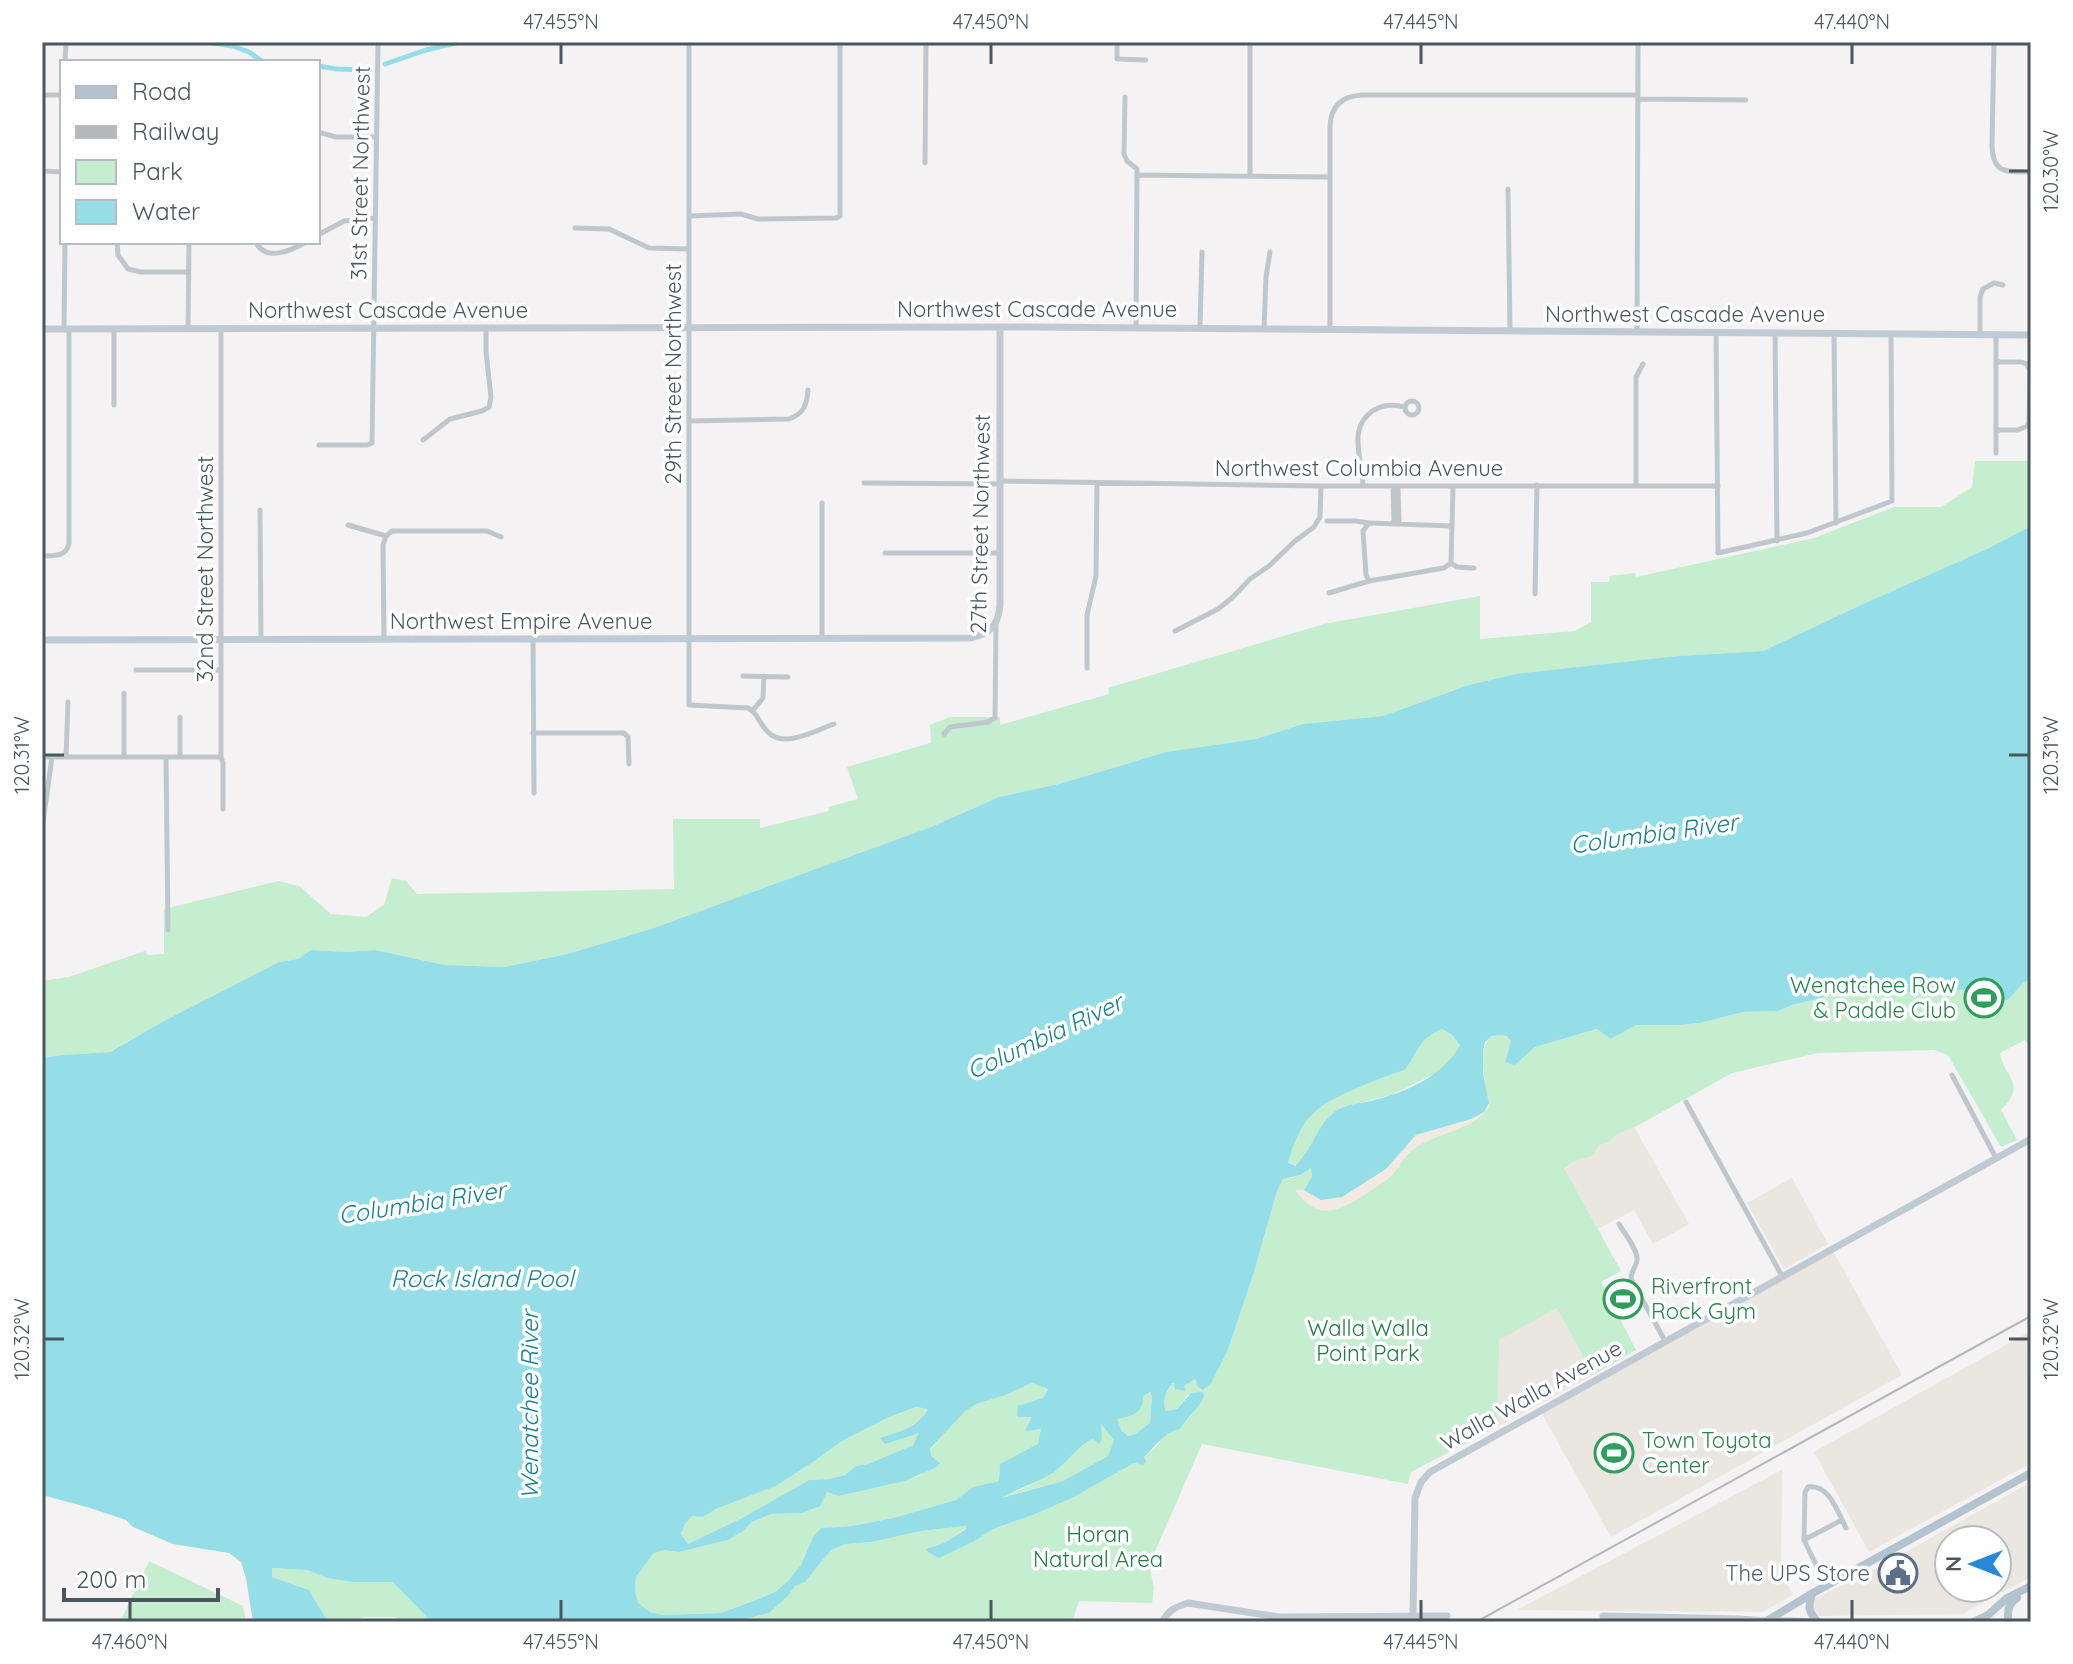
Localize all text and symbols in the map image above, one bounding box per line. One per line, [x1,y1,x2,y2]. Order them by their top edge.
text: 47.455°N [523,9,599,34]
text: 47.450°N [953,9,1029,34]
text: 47.445°N [1383,9,1459,34]
text: 47.440°N [1814,9,1890,34]
legend [60,60,320,244]
street label: 31st Street Northwest [344,66,376,280]
text: Road [132,76,192,106]
text: Railway [132,116,219,146]
text: 120.30°W [2038,130,2063,212]
text: Park [132,156,183,186]
text: Water [132,196,200,226]
street label: 29th Street Northwest [659,263,687,485]
street label: Northwest Cascade Avenue [897,295,1177,323]
street label: Northwest Cascade Avenue [248,296,528,324]
street label: Northwest Cascade Avenue [1545,300,1825,328]
street label: 27th Street Northwest [964,414,996,634]
street label: Northwest Columbia Avenue [1215,454,1503,482]
street label: 32nd Street Northwest [191,456,219,682]
street label: Northwest Empire Avenue [390,607,652,635]
text: 120.31°W [9,716,34,794]
text: 120.31°W [2038,716,2063,794]
water label: Columbia River [1568,806,1742,860]
place label: Wenatchee Row & Paddle Club [1790,971,1956,1024]
sports icon: Wenatchee Row & Paddle Club [1963,977,2005,1019]
water label: Columbia River [962,986,1130,1085]
water label: Columbia River [336,1174,510,1230]
water label: Rock Island Pool [390,1263,576,1293]
place label: Riverfront Rock Gym [1651,1272,1756,1325]
sports icon: Riverfront Rock Gym [1602,1278,1644,1320]
text: 120.32°W [9,1298,34,1380]
text: 120.32°W [2038,1298,2063,1380]
water label: Wenatchee River [514,1308,544,1500]
park label: Walla Walla Point Park [1307,1314,1429,1367]
street label: Walla Walla Avenue [1435,1334,1627,1456]
place label: Town Toyota Center [1642,1426,1772,1479]
sports icon: Town Toyota Center [1593,1432,1635,1474]
park label: Horan Natural Area [1033,1520,1163,1573]
north arrow [1933,1524,2013,1604]
scale bar [64,1552,218,1602]
public building icon: The UPS Store [1877,1552,1919,1594]
text: N [1939,1556,1967,1572]
place label: The UPS Store [1725,1559,1870,1587]
text: 200 m [76,1564,146,1594]
text: 47.460°N [92,1629,168,1654]
text: 47.455°N [523,1629,599,1654]
text: 47.450°N [953,1629,1029,1654]
text: 47.445°N [1383,1629,1459,1654]
text: 47.440°N [1814,1629,1890,1654]

